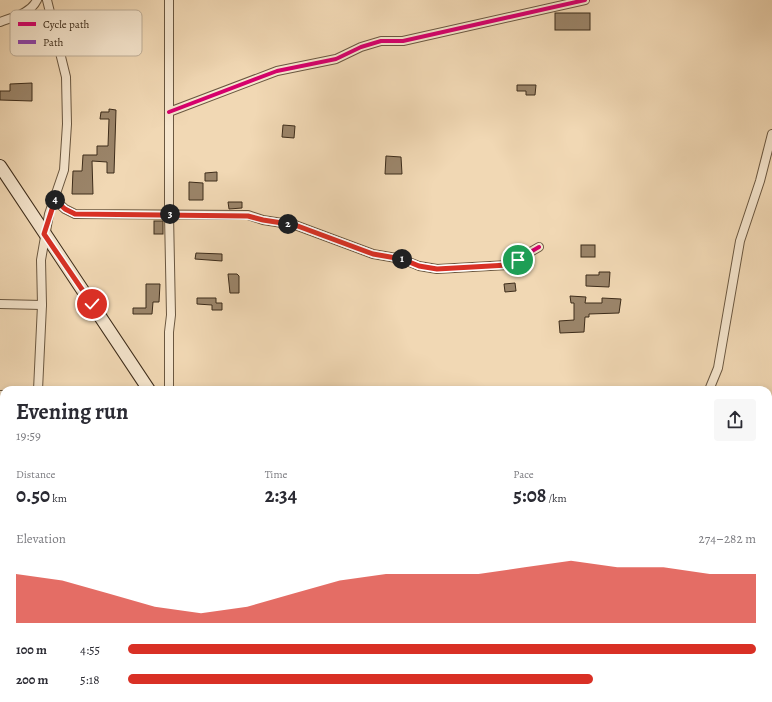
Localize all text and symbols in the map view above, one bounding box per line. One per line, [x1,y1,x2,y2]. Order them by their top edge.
legend [10,10,142,56]
text: Cycle path [43,17,90,32]
text: Path [43,35,64,50]
pin: 4 [45,190,65,210]
text: 4 [52,192,58,207]
pin: 3 [160,204,180,224]
text: 3 [168,206,172,221]
pin: 2 [278,214,298,234]
text: 2 [285,216,291,231]
pin [501,243,535,277]
pin: 1 [392,249,412,269]
icon: arrive [507,249,529,271]
text: 1 [400,251,404,266]
pin [75,287,109,321]
icon: check [81,293,103,315]
text: Evening run [16,397,128,427]
button: share [714,399,756,441]
text: 19:59 [16,427,41,444]
text: Distance [16,467,55,482]
text: Time [265,467,288,482]
text: Pace [513,467,534,482]
text: 0.50 [16,482,50,509]
text: 2:34 [265,482,297,509]
text: 5:08 [513,482,546,509]
text: km [50,491,67,506]
text: /km [546,491,567,506]
text: Elevation [16,530,66,547]
text: 274–282 m [699,530,756,547]
text: 100 m [16,641,47,658]
text: 4:55 [80,641,100,658]
text: 200 m [16,671,49,688]
text: 5:18 [80,671,99,688]

